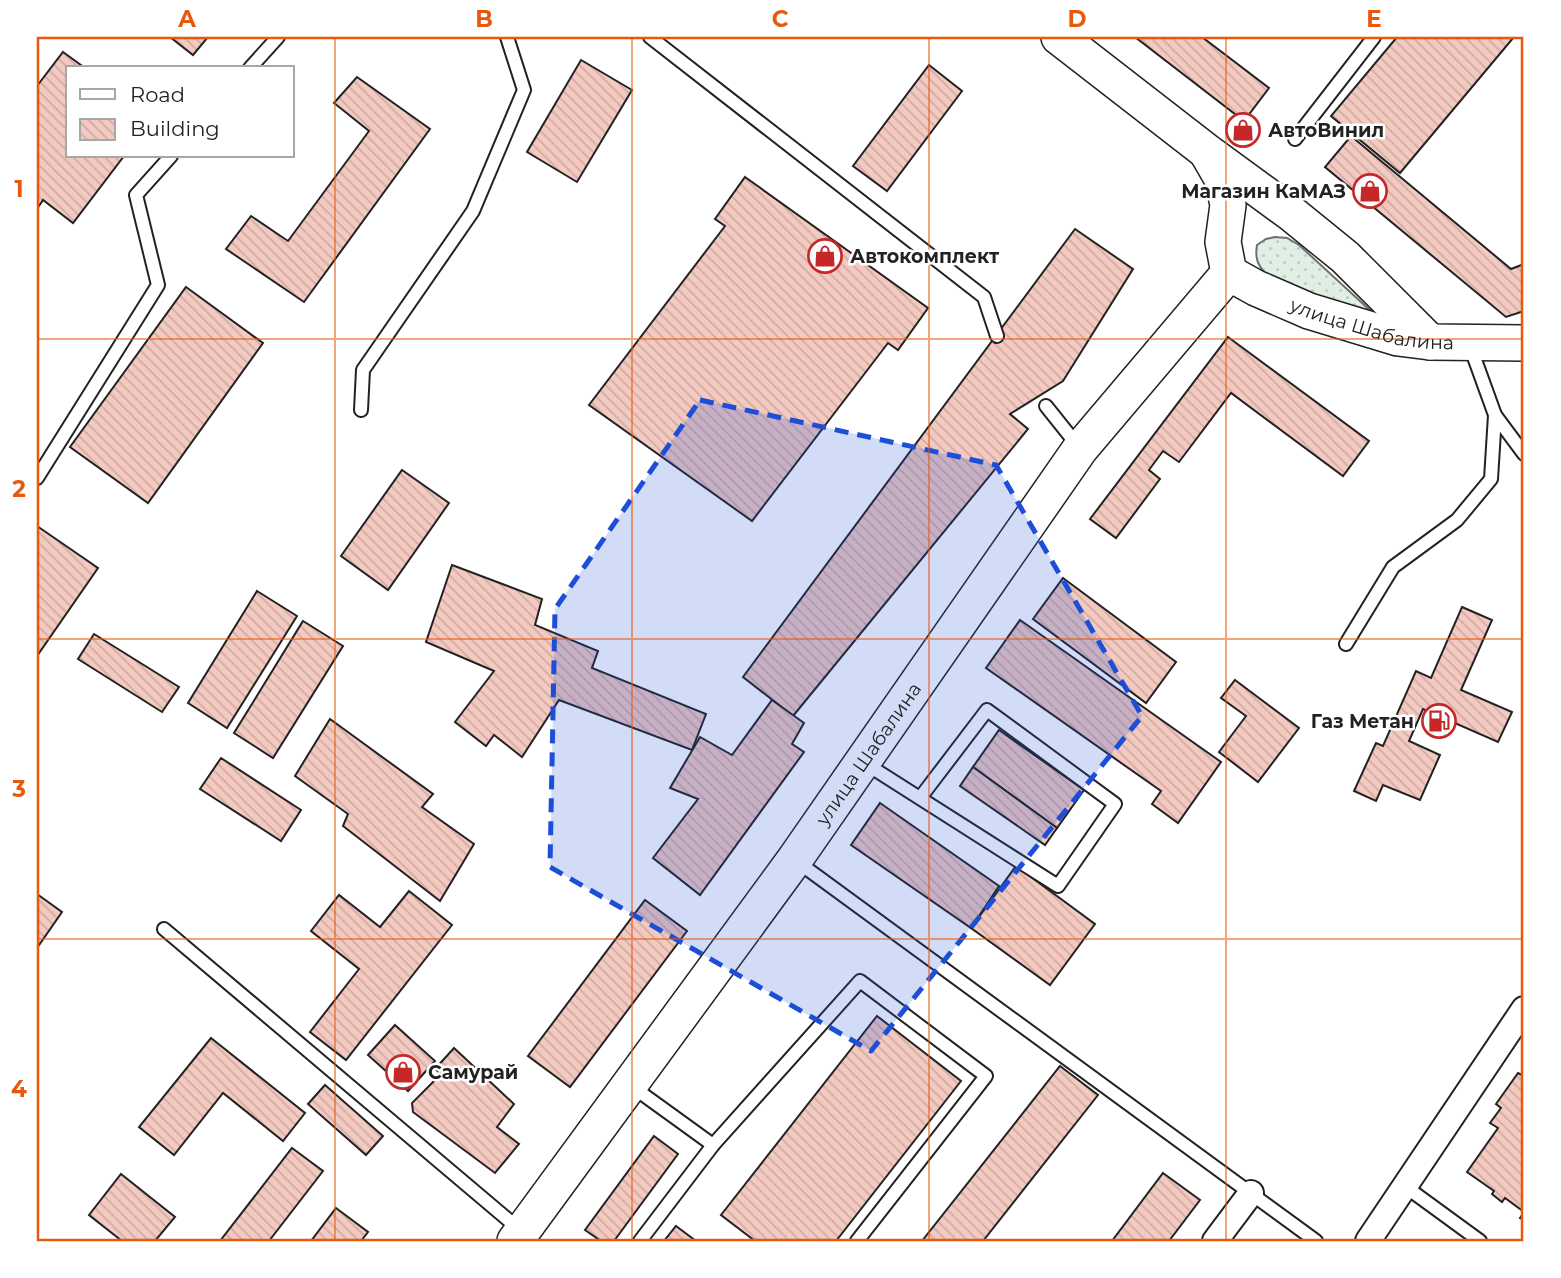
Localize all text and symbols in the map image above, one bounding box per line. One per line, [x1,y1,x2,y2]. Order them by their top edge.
text: A [177,5,196,33]
text: B [475,5,493,33]
text: C [772,5,789,33]
text: D [1068,5,1087,33]
text: E [1366,5,1382,33]
legend [66,66,294,158]
text: Road [130,82,185,107]
shop icon: АвтоВинил [1224,111,1262,149]
text: Building [130,116,220,141]
place label: АвтоВинил [1268,119,1384,142]
shop icon: Магазин КаМАЗ [1351,172,1389,210]
text: 1 [14,175,24,203]
place label: Магазин КаМАЗ [1181,180,1346,203]
shop icon: Автокомплект [806,237,844,275]
place label: Автокомплект [850,245,1000,268]
street label: улица Шабалина [1286,292,1454,354]
text: 2 [12,475,26,503]
street label: улица Шабалина [810,678,926,830]
fuel station icon: Газ Метан [1420,702,1458,740]
place label: Газ Метан [1311,710,1414,733]
text: 3 [11,775,26,803]
shop icon: Самурай [384,1053,422,1091]
place label: Самурай [428,1061,518,1084]
text: 4 [11,1075,27,1103]

